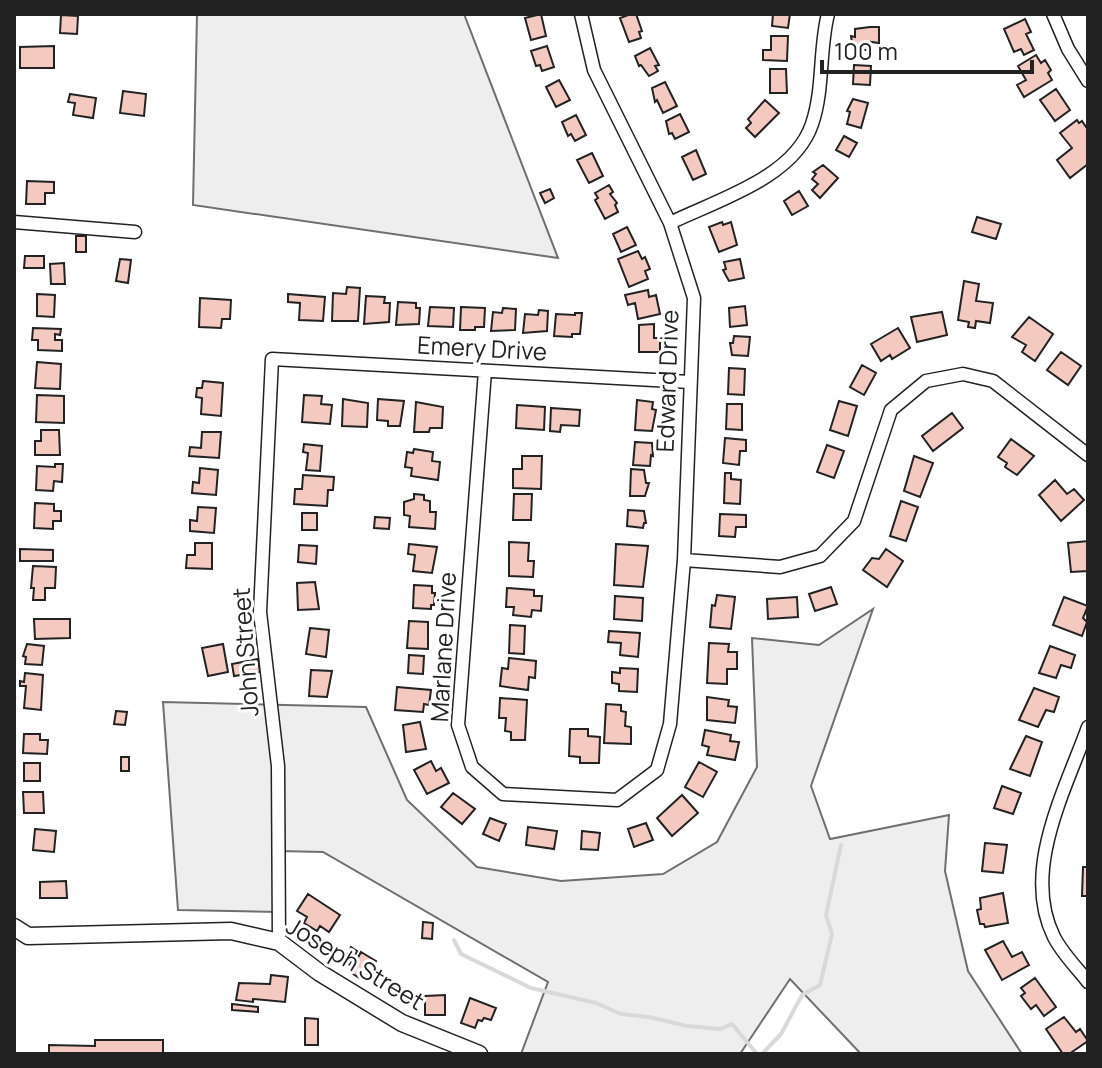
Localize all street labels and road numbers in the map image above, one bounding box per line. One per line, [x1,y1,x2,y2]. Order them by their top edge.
street label: Edward Drive [648,309,685,453]
street label: Emery Drive [416,328,548,367]
street label: Marlane Drive [422,571,463,723]
street label: John Street [224,587,265,718]
street label: Joseph Street [281,909,431,1017]

